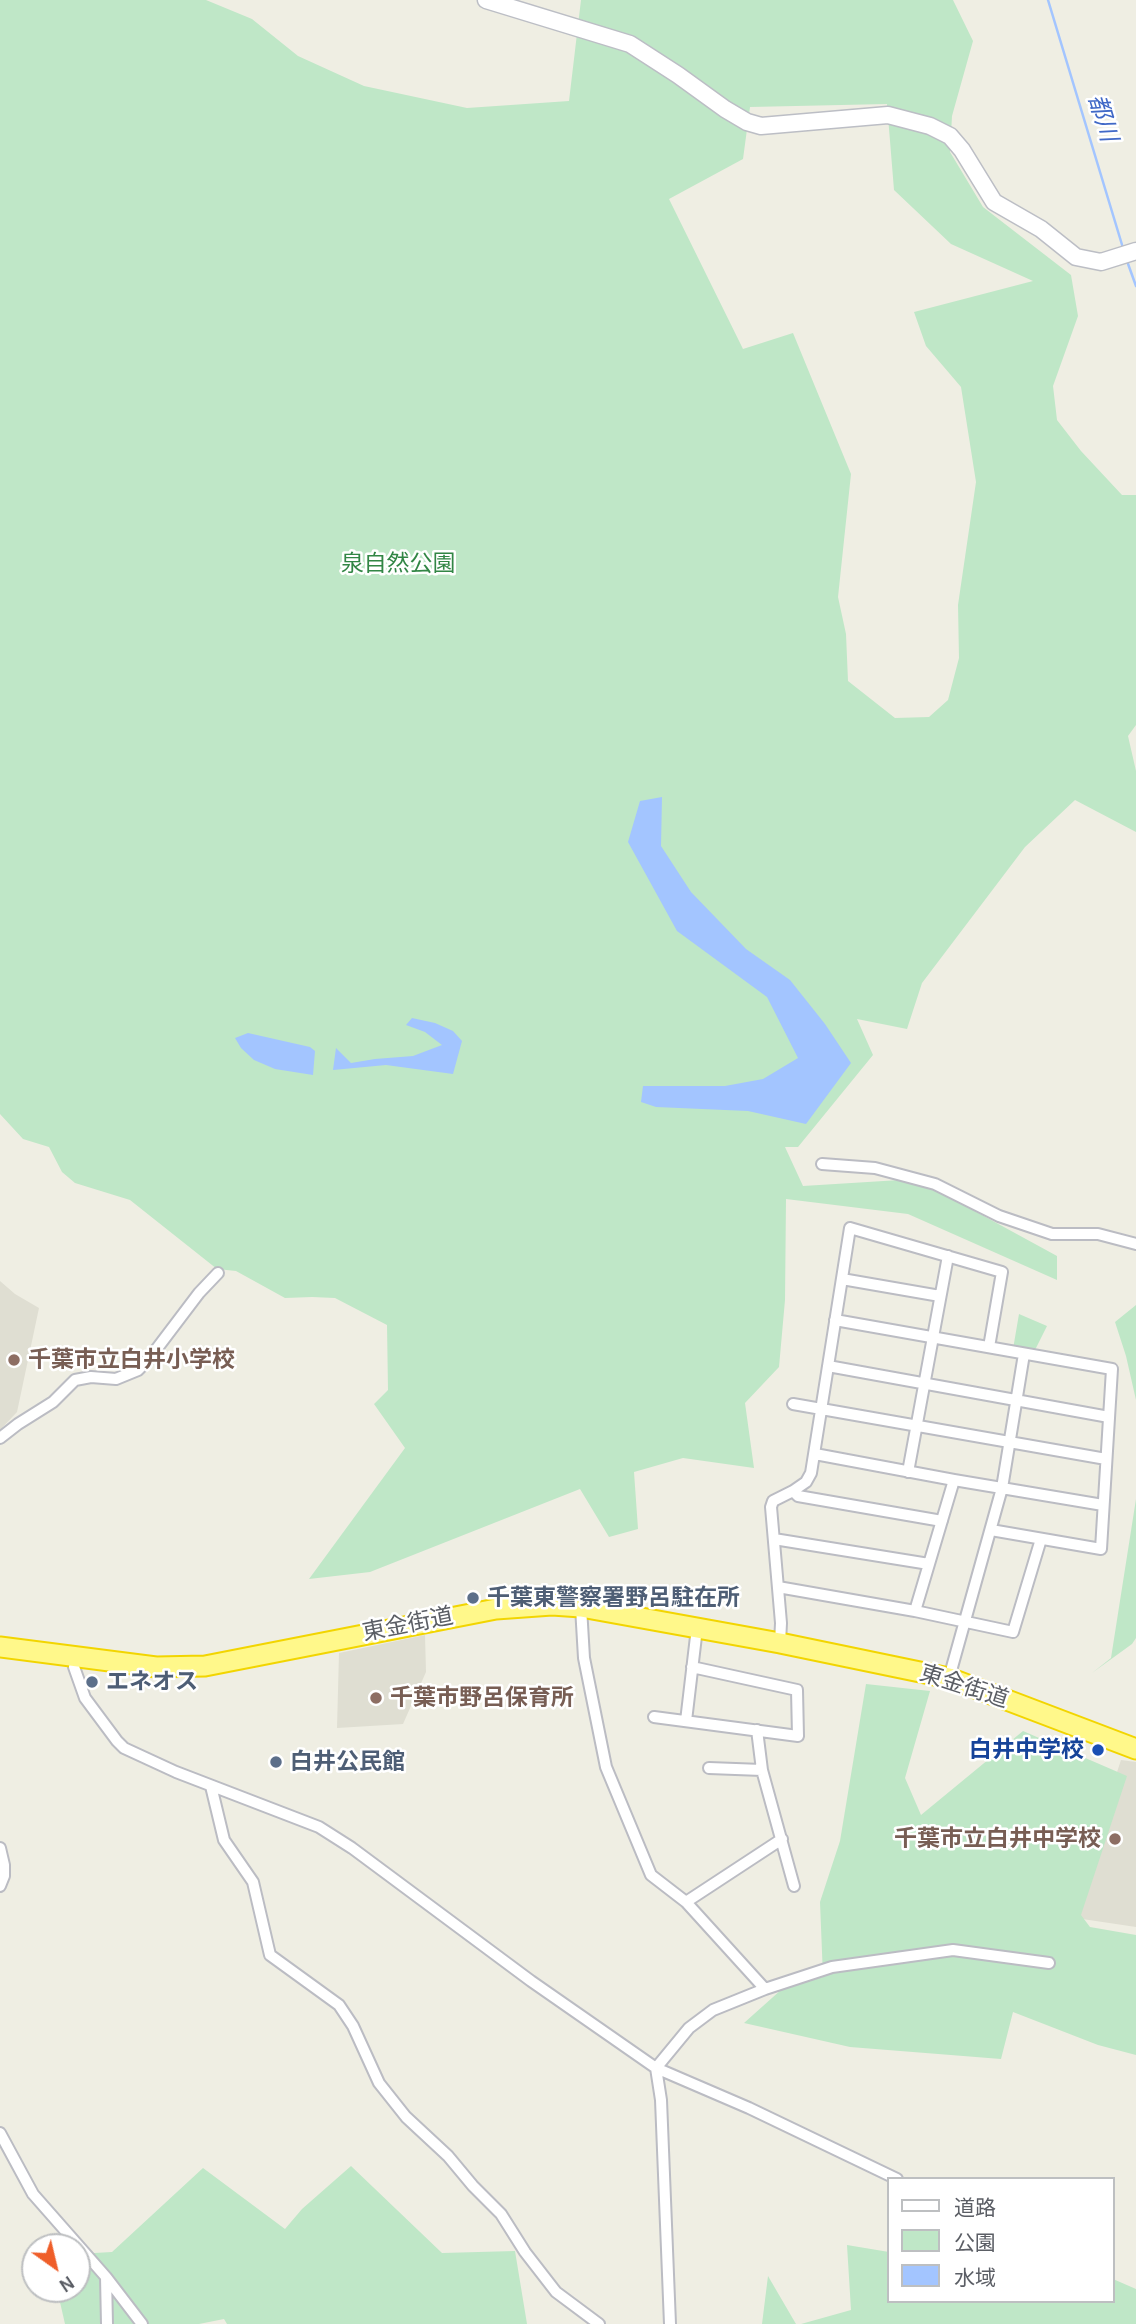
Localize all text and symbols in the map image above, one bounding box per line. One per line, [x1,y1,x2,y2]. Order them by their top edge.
water label: 都川 [1081,91,1123,145]
park label: 泉自然公園 [341,550,455,578]
place label: 千葉市立白井小学校 [28,1346,235,1374]
marker: 千葉市立白井小学校 [6,1352,22,1368]
place label: 千葉東警察署野呂駐在所 [487,1584,740,1612]
marker: 千葉東警察署野呂駐在所 [465,1590,481,1606]
street label: 東金街道 [360,1603,456,1647]
street label: 東金街道 [916,1660,1012,1714]
place label: エネオス [106,1668,198,1696]
marker: エネオス [84,1674,100,1690]
place label: 千葉市野呂保育所 [390,1684,574,1712]
marker: 千葉市野呂保育所 [368,1690,384,1706]
place label: 白井中学校 [969,1736,1084,1764]
marker: 白井中学校 [1090,1742,1106,1758]
place label: 白井公民館 [290,1748,405,1776]
marker: 白井公民館 [268,1754,284,1770]
place label: 千葉市立白井中学校 [894,1825,1101,1853]
marker: 千葉市立白井中学校 [1107,1831,1123,1847]
legend [888,2177,1115,2303]
text: 道路 [954,2196,996,2220]
text: 公園 [954,2231,996,2255]
north arrow [21,2233,91,2303]
text: 水域 [954,2266,996,2290]
text: N [55,2271,78,2297]

